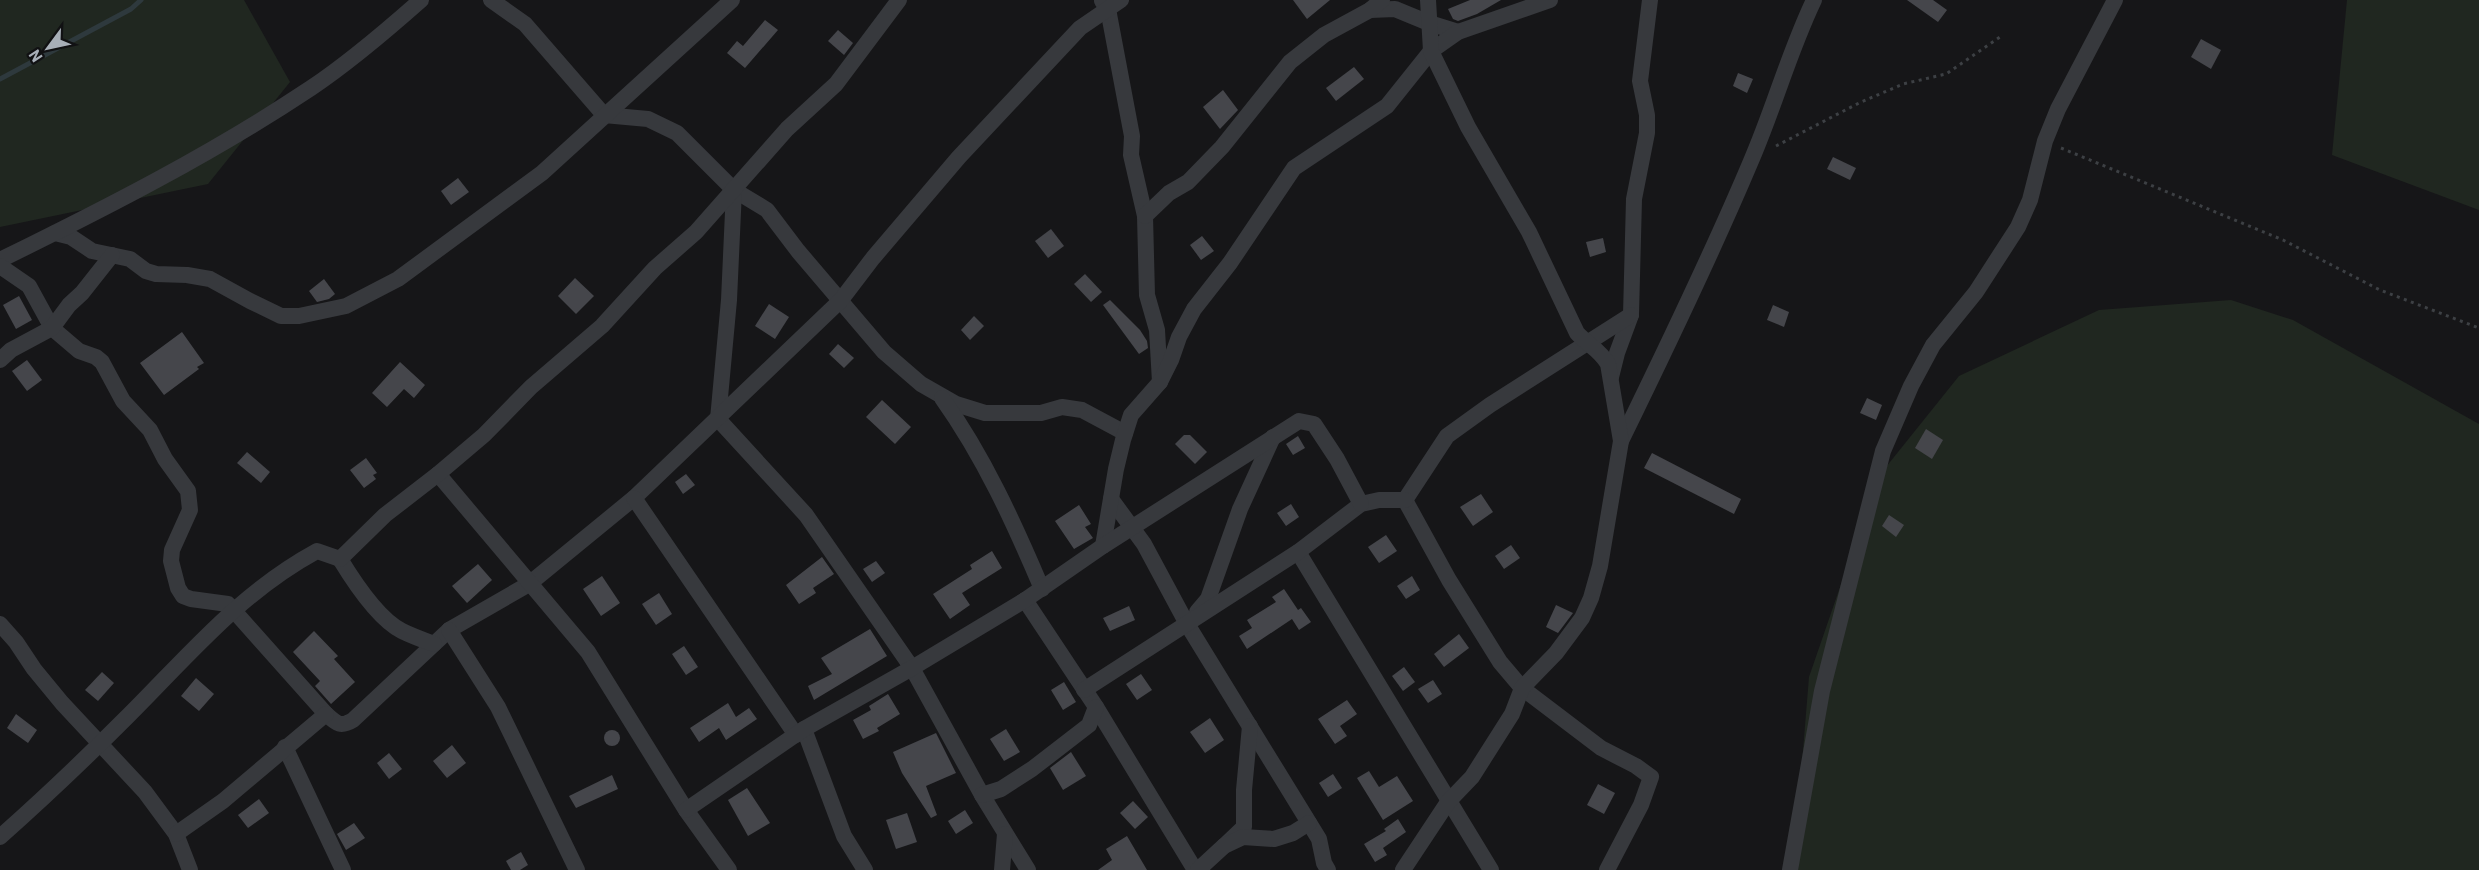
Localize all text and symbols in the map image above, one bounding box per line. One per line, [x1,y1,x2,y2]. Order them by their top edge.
north arrow [18,18,78,78]
text: N [24,47,46,66]

